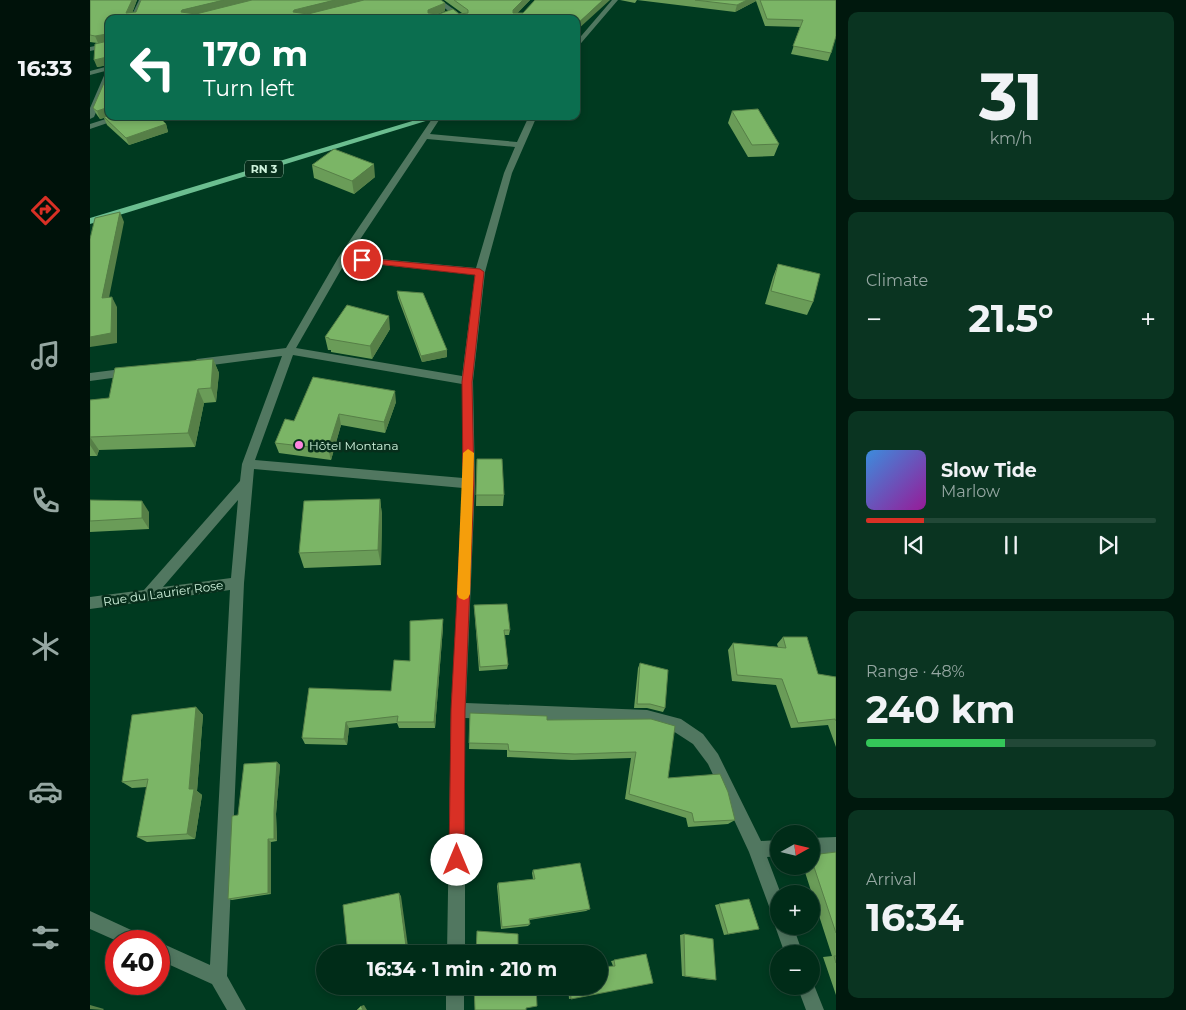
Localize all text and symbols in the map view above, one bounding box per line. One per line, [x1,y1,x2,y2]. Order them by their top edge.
text: 170 m [203,32,308,75]
icon: left [120,35,185,100]
text: 16:33 [18,55,72,82]
text: 31 [979,57,1043,136]
text: Turn left [203,75,295,102]
text: km/h [990,129,1032,148]
road number: RN 3 [245,160,283,178]
icon: directions [28,193,63,228]
pin [341,239,383,281]
icon: arrive [348,246,376,274]
text: Climate [866,271,928,290]
text: 21.5° [968,295,1054,342]
text: − [866,302,882,336]
text: + [1140,302,1156,336]
icon: music [28,338,63,373]
place label: Hôtel Montana [309,438,399,453]
marker: Hôtel Montana [293,439,305,451]
text: Slow Tide [941,459,1037,482]
text: Marlow [941,482,1000,501]
icon: phone [28,483,63,518]
icon: previous [900,531,928,559]
icon: pause [997,531,1025,559]
icon: next [1094,531,1122,559]
street label: Rue du Laurier Rose [102,577,224,609]
icon: climate [28,629,63,664]
text: Range · 48% [866,662,965,681]
text: 240 km [866,686,1015,733]
icon: car [28,774,63,809]
north arrow [770,825,820,875]
map controls [770,825,820,995]
position arrow [430,833,482,885]
text: Arrival [866,870,916,889]
button: + [770,885,820,935]
text: 16:34 [866,894,964,941]
icon: filters [28,920,63,955]
speed limit sign: 40 [105,930,170,995]
button: − [770,945,820,995]
text: 16:34 · 1 min · 210 m [367,958,557,981]

